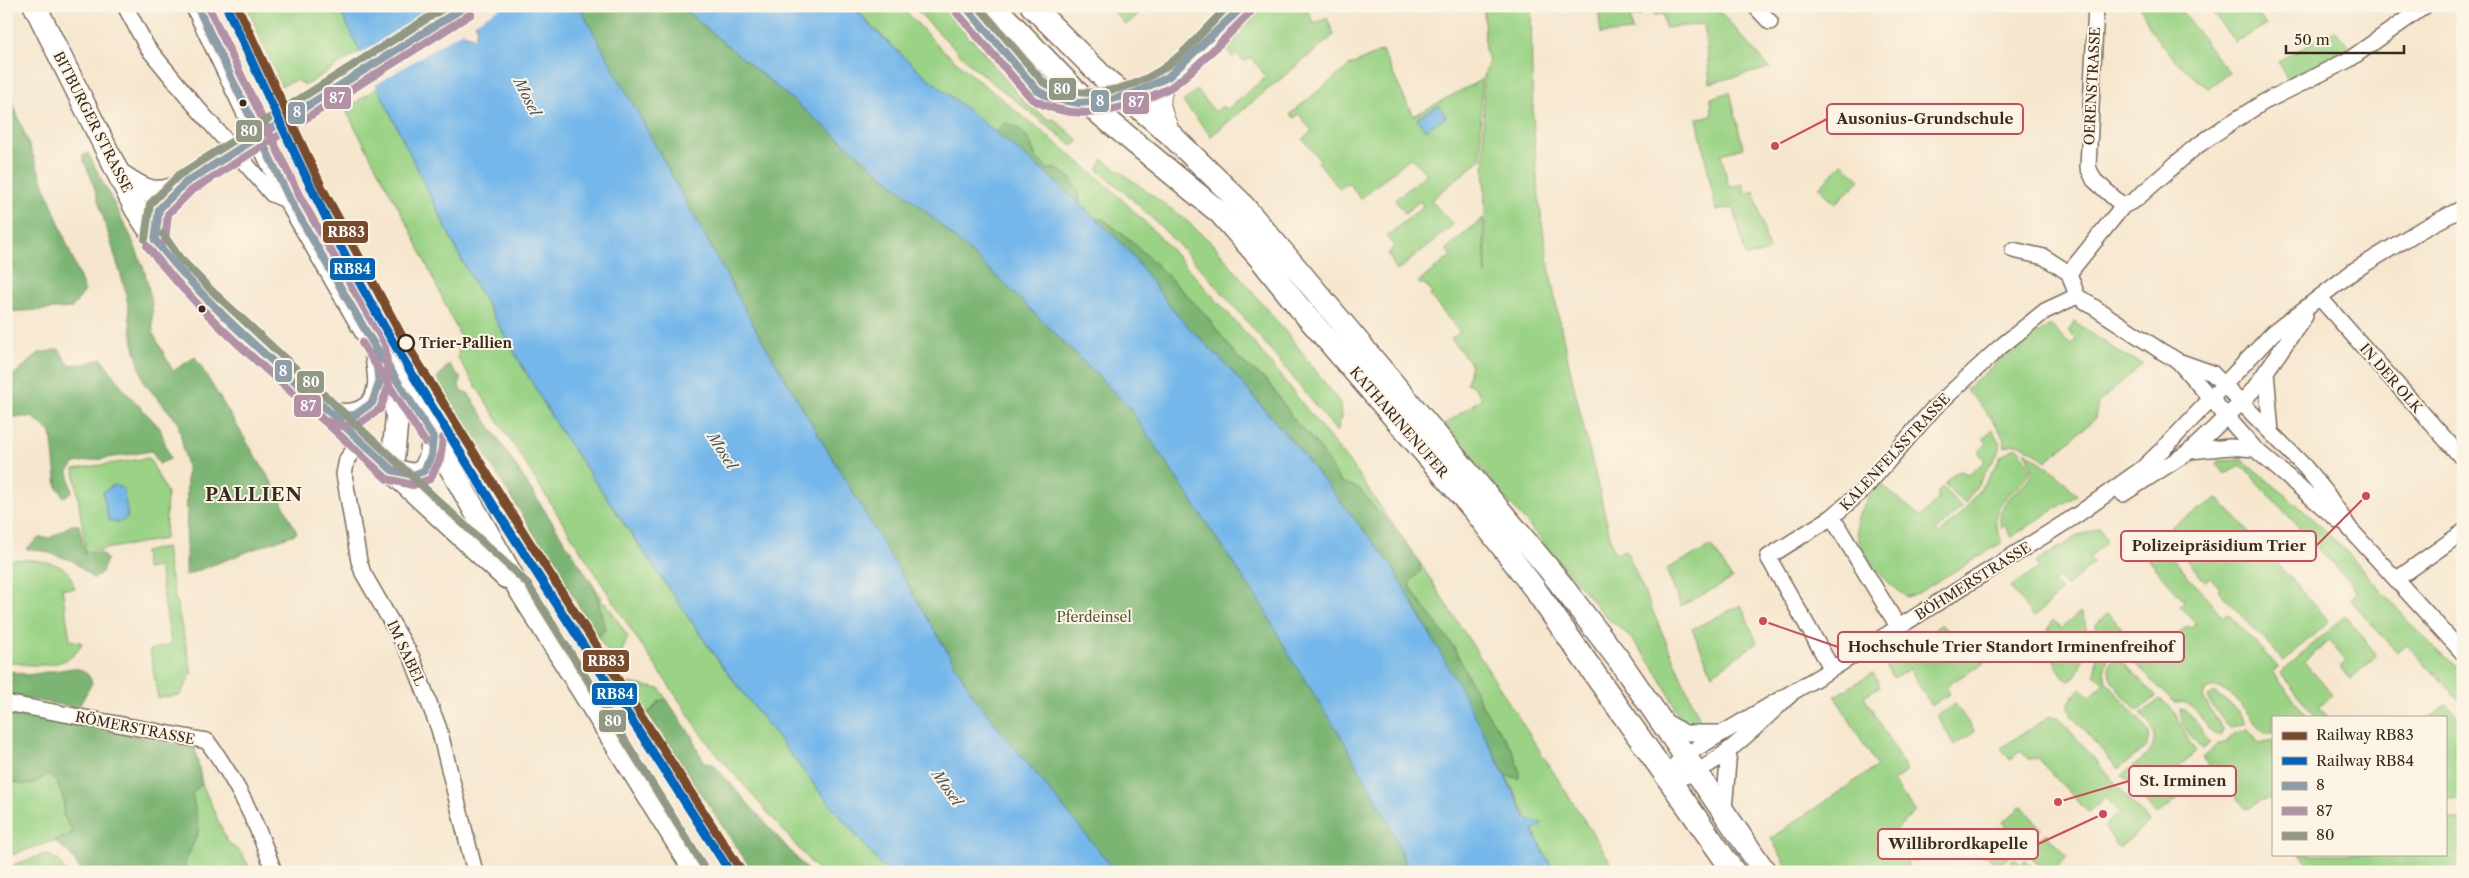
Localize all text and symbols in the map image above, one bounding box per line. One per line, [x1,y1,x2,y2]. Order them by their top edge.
scale bar [2286,22,2404,54]
street label: OERENSTRASSE [2080,26,2104,146]
text: 50 m [2294,30,2330,49]
street label: BITBURGER STRASSE [50,48,136,196]
water label: Mosel [509,73,546,121]
line badge: 80 [1048,77,1077,101]
text: 80 [1053,80,1071,98]
line badge: 87 [323,86,352,110]
text: 87 [329,89,346,107]
line badge: 8 [1090,89,1110,113]
line badge: 87 [1122,91,1150,115]
text: 8 [1096,92,1104,110]
text: 87 [1128,93,1145,111]
unlabelled marker [238,98,248,108]
line badge: 8 [287,101,306,125]
text: 8 [293,103,301,121]
callout: Ausonius-Grundschule [1827,104,2023,134]
text: Ausonius-Grundschule [1836,109,2013,128]
line badge: 80 [235,119,263,143]
text: 80 [240,122,258,140]
line badge: RB83 [322,220,369,244]
text: RB83 [327,223,365,241]
line badge: RB84 [329,257,376,281]
text: RB84 [333,260,371,278]
unlabelled marker [197,304,207,314]
marker: Trier-Pallien [397,334,415,352]
place label: Trier-Pallien [419,334,512,352]
street label: IN DER OLK [2356,340,2427,417]
line badge: 8 [274,359,293,383]
text: 8 [279,362,287,380]
street label: KATHARINENUFER [1346,363,1453,482]
line badge: 80 [296,370,325,394]
text: 80 [302,373,320,391]
street label: KALENFELSSTRASSE [1836,390,1954,514]
line badge: 87 [293,394,322,418]
text: 87 [300,397,317,415]
water label: Mosel [703,427,742,475]
district label: PALLIEN [205,483,303,506]
callout: Polizeipräsidium Trier [2121,531,2316,561]
text: Polizeipräsidium Trier [2132,536,2307,555]
street label: BÖHMERSTRASSE [1912,538,2034,624]
park label: Pferdeinsel [1056,608,1132,626]
street label: IM SABEL [383,617,429,689]
callout: Hochschule Trier Standort Irminenfreihof [1838,632,2184,662]
text: Hochschule Trier Standort Irminenfreihof [1848,637,2177,656]
line badge: RB83 [582,649,630,673]
text: RB83 [587,652,625,670]
line badge: RB84 [591,682,638,706]
text: RB84 [596,685,634,703]
street label: RÖMERSTRASSE [74,708,196,748]
line badge: 80 [598,709,627,733]
text: 80 [604,712,622,730]
legend [2272,716,2446,856]
text: Railway RB83 [2316,725,2414,744]
text: Railway RB84 [2316,751,2414,770]
water label: Mosel [927,764,968,811]
callout: St. Irminen [2129,766,2236,796]
text: St. Irminen [2139,771,2227,790]
text: 8 [2316,775,2325,794]
text: 87 [2316,801,2333,820]
text: 80 [2316,825,2334,844]
callout: Willibrordkapelle [1878,829,2038,859]
text: Willibrordkapelle [1887,834,2028,853]

